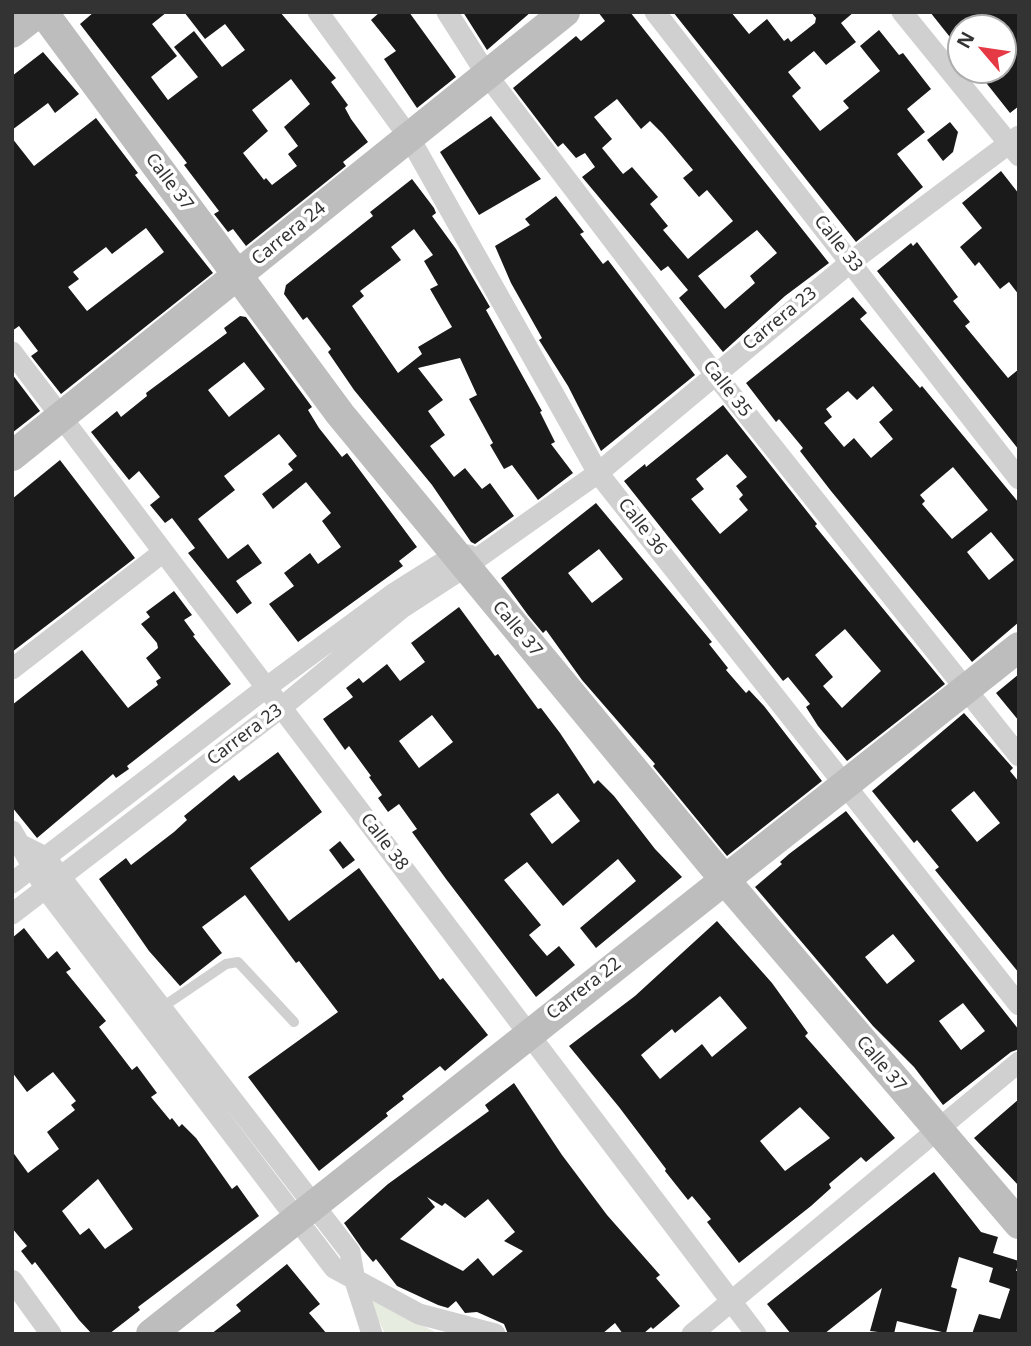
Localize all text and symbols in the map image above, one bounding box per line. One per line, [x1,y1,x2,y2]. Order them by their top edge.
north arrow [947,14,1017,84]
text: N [950,27,980,53]
street label: Calle 37 [140,149,198,215]
street label: Carrera 24 [248,198,330,270]
street label: Calle 33 [809,211,867,277]
street label: Carrera 23 [739,283,821,355]
street label: Calle 35 [698,356,756,422]
street label: Calle 36 [613,494,671,560]
street label: Calle 37 [487,597,547,661]
street label: Carrera 23 [203,700,287,770]
street label: Calle 38 [355,809,413,875]
street label: Carrera 22 [542,953,626,1025]
street label: Calle 37 [851,1032,911,1096]

